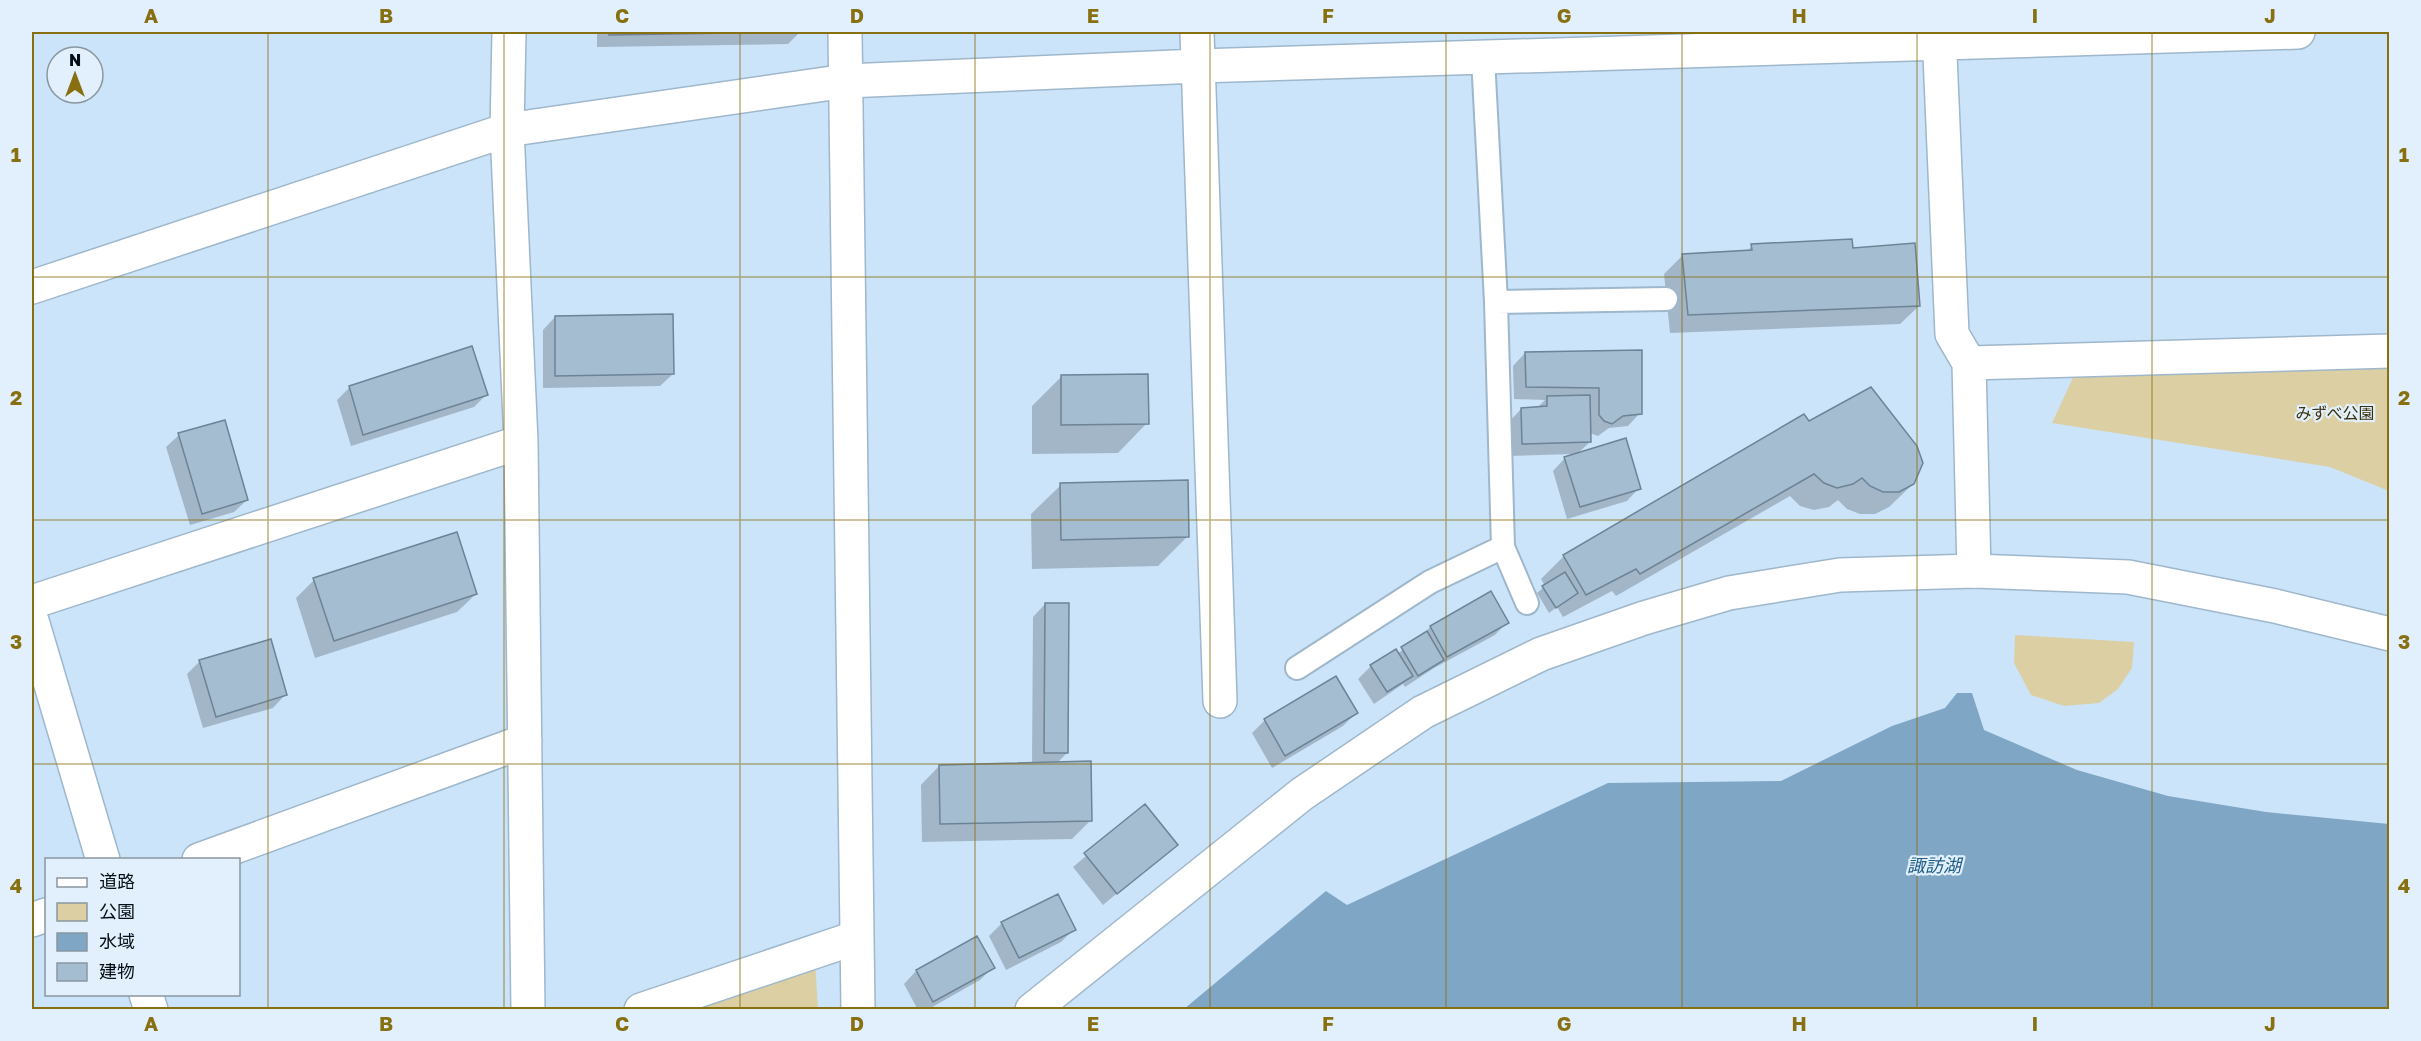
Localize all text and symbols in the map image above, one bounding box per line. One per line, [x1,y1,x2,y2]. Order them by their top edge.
text: A [144,3,158,27]
text: B [379,3,393,27]
text: C [615,3,629,27]
text: D [850,3,864,27]
text: E [1087,3,1099,27]
text: F [1322,3,1334,27]
text: G [1557,3,1571,27]
text: H [1791,3,1807,27]
text: I [2032,3,2038,27]
text: J [2264,3,2276,27]
north arrow [45,45,105,105]
text: N [69,50,81,70]
text: 1 [11,142,21,166]
text: 1 [2399,142,2409,166]
text: 2 [10,385,22,409]
text: 2 [2398,385,2410,409]
park label: みずべ公園 [2295,403,2375,423]
text: 3 [10,629,22,653]
text: 3 [2398,629,2410,653]
water label: 諏訪湖 [1907,854,1964,876]
legend [45,858,240,996]
text: 道路 [99,870,135,892]
text: 4 [10,873,22,897]
text: 4 [2398,873,2410,897]
text: 公園 [99,900,135,922]
text: 水域 [99,930,135,952]
text: 建物 [99,960,135,982]
text: A [144,1011,158,1035]
text: B [379,1011,393,1035]
text: C [615,1011,629,1035]
text: D [850,1011,864,1035]
text: E [1087,1011,1099,1035]
text: F [1322,1011,1334,1035]
text: G [1557,1011,1571,1035]
text: H [1791,1011,1807,1035]
text: I [2032,1011,2038,1035]
text: J [2264,1011,2276,1035]

